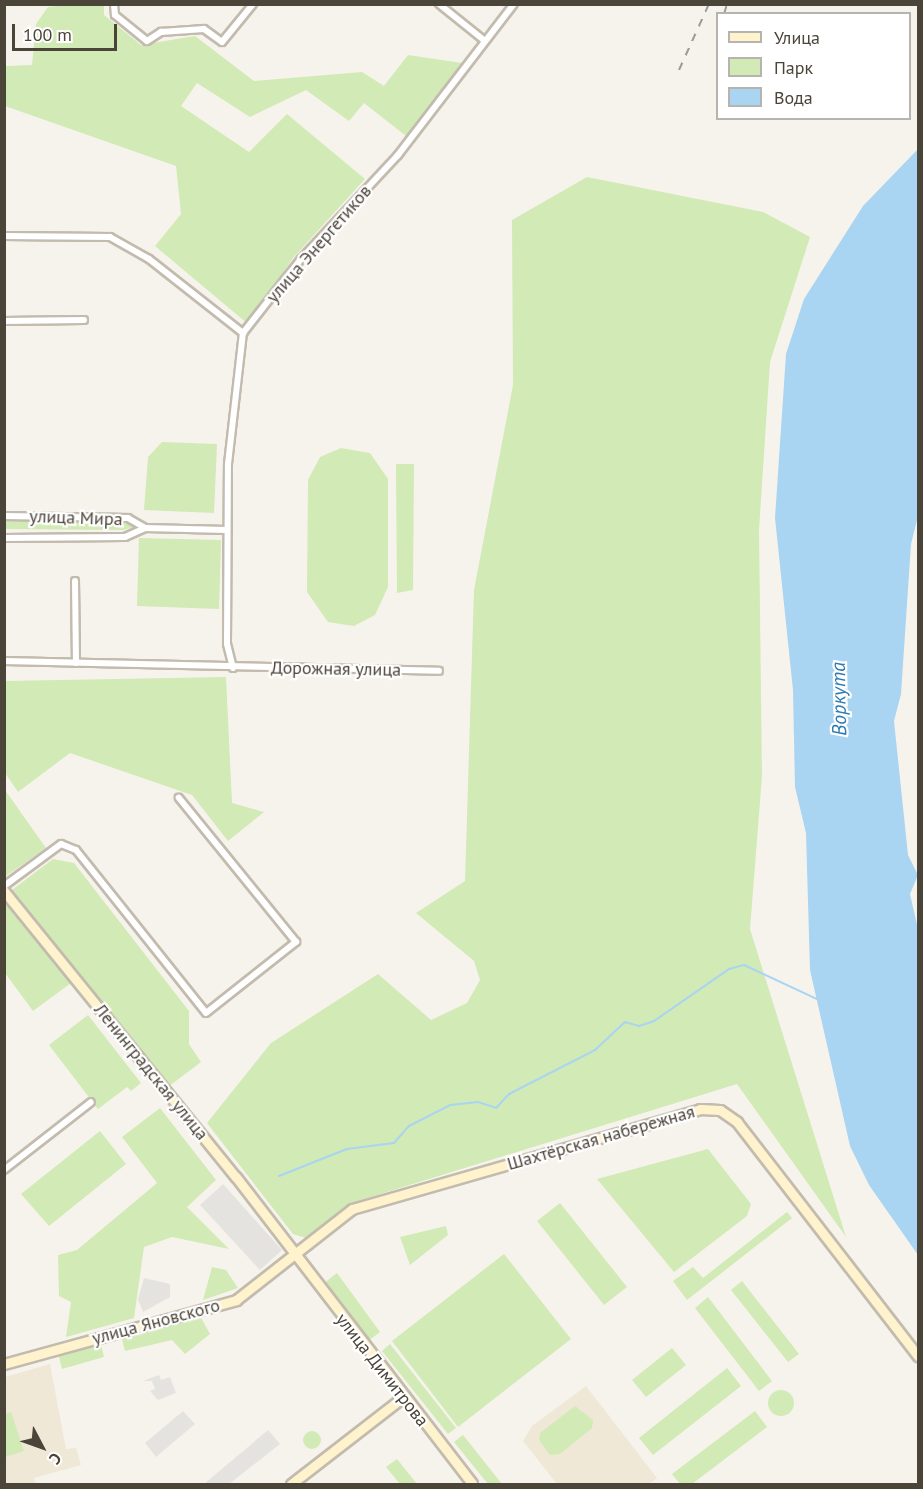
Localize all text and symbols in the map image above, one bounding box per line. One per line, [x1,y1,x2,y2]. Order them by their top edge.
scale bar [15,12,120,50]
legend [716,12,911,120]
text: 100 m [23,23,72,46]
text: Улица [774,26,820,49]
text: Парк [774,56,813,79]
text: Вода [774,86,813,109]
street label: улица Энергетиков [262,181,376,307]
street label: улица Мира [29,506,123,530]
street label: Дорожная улица [271,657,401,681]
water label: Воркута [826,662,852,736]
street label: Ленинградская улица [89,999,213,1145]
street label: Шахтёрская набережная [505,1101,697,1175]
street label: улица Яновского [90,1295,222,1349]
street label: улица Димитрова [331,1309,433,1431]
north arrow [12,1417,72,1477]
text: С [45,1449,66,1469]

